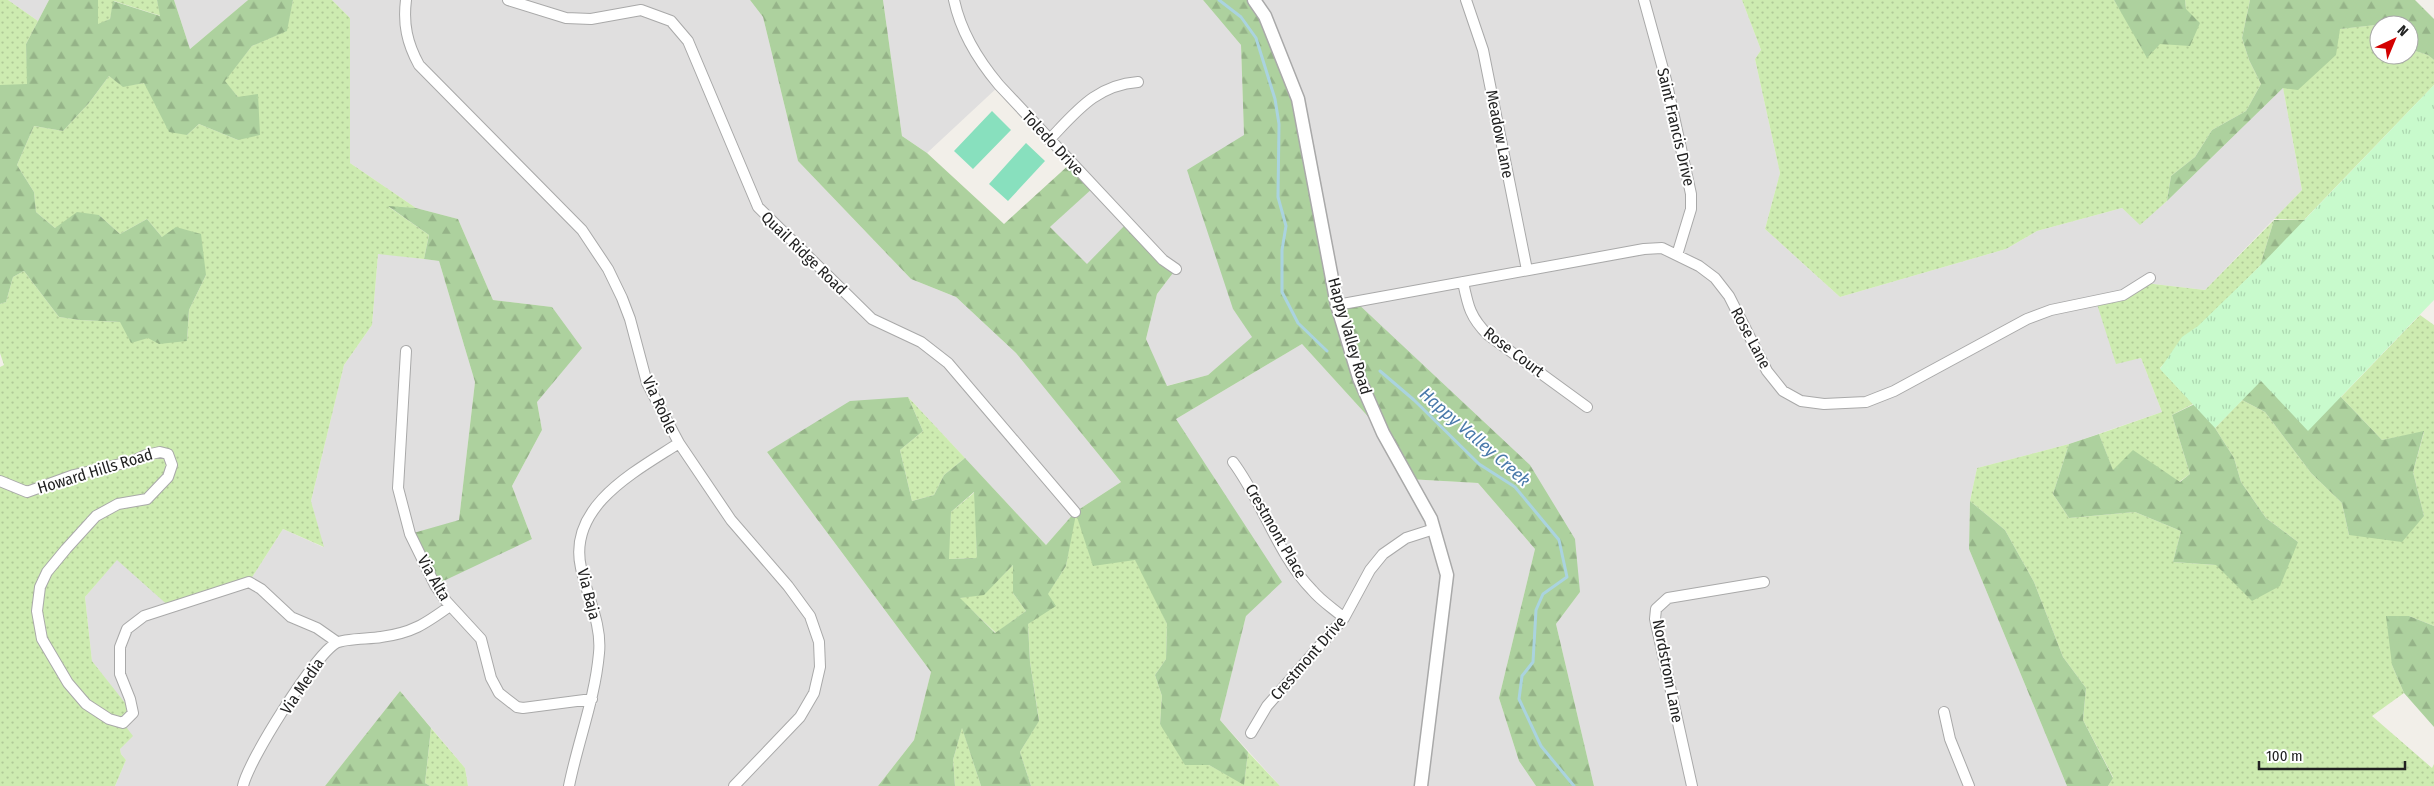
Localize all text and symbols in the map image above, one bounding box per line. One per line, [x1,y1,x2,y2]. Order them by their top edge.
north arrow [2369,15,2419,65]
text: N [2394,22,2412,40]
street label: Saint Francis Drive [1653,66,1699,188]
street label: Meadow Lane [1482,88,1518,180]
street label: Toledo Drive [1018,107,1088,179]
street label: Quail Ridge Road [757,207,851,299]
street label: Happy Valley Road [1324,275,1376,397]
street label: Rose Lane [1727,304,1775,372]
street label: Rose Court [1480,323,1549,381]
street label: Via Roble [638,373,682,437]
water label: Happy Valley Creek [1415,383,1535,491]
street label: Howard Hills Road [35,444,155,498]
street label: Crestmont Place [1241,480,1311,582]
street label: Via Alta [413,552,455,604]
street label: Via Baja [573,566,605,622]
street label: Crestmont Drive [1266,612,1350,704]
street label: Nordstrom Lane [1649,618,1687,724]
street label: Via Media [276,654,328,718]
scale bar [2259,738,2405,770]
text: 100 m [2266,747,2303,765]

